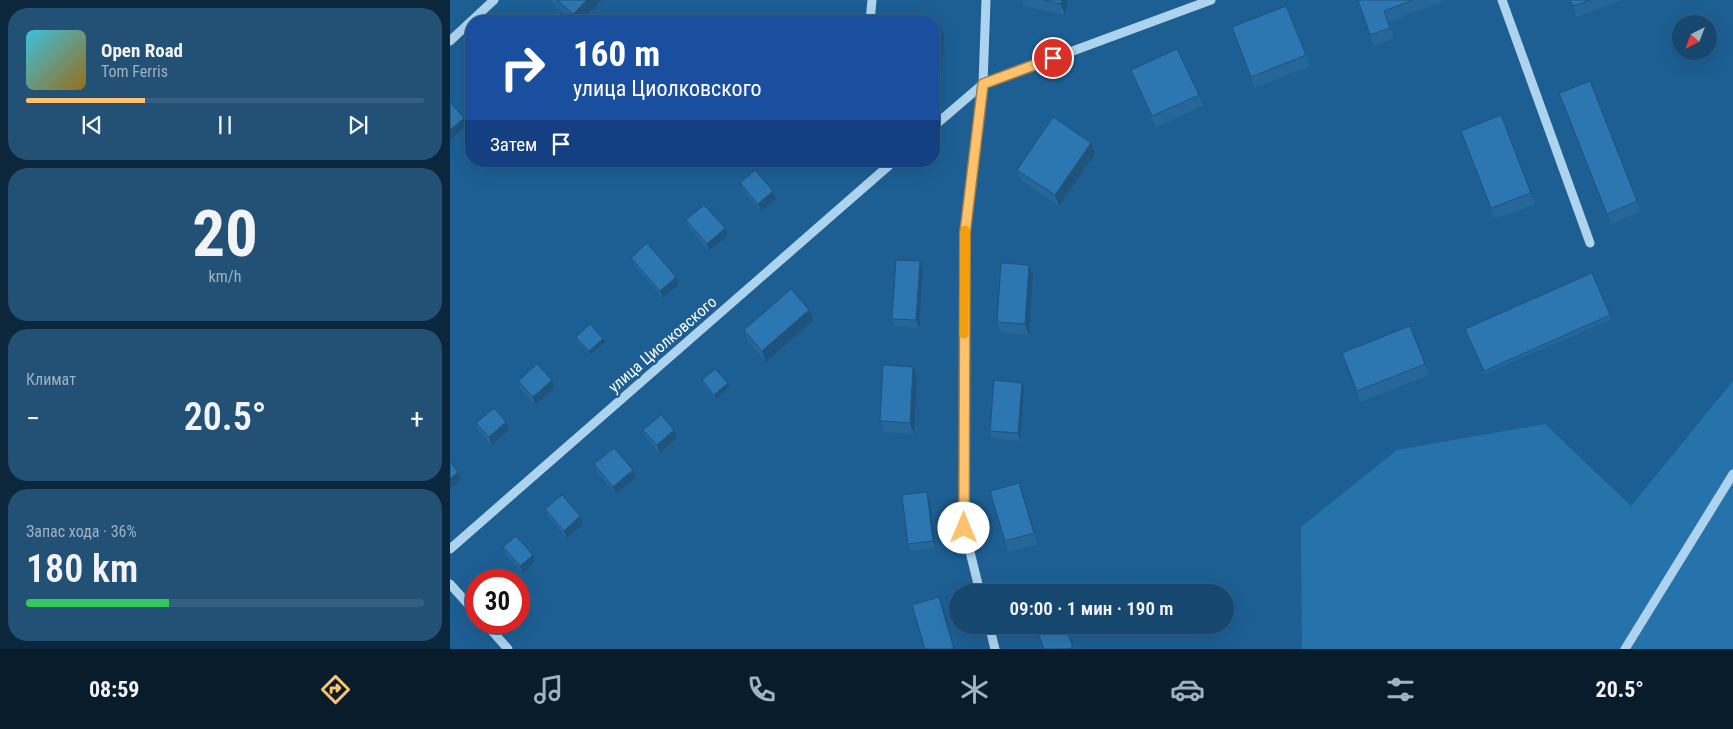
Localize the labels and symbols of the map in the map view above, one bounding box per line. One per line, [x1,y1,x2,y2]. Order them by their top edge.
north arrow [1672,15,1718,60]
pin [1032,37,1074,79]
street label: улица Циолковского [604,292,720,397]
position arrow [937,501,989,553]
speed limit sign: 30 [465,569,530,634]

